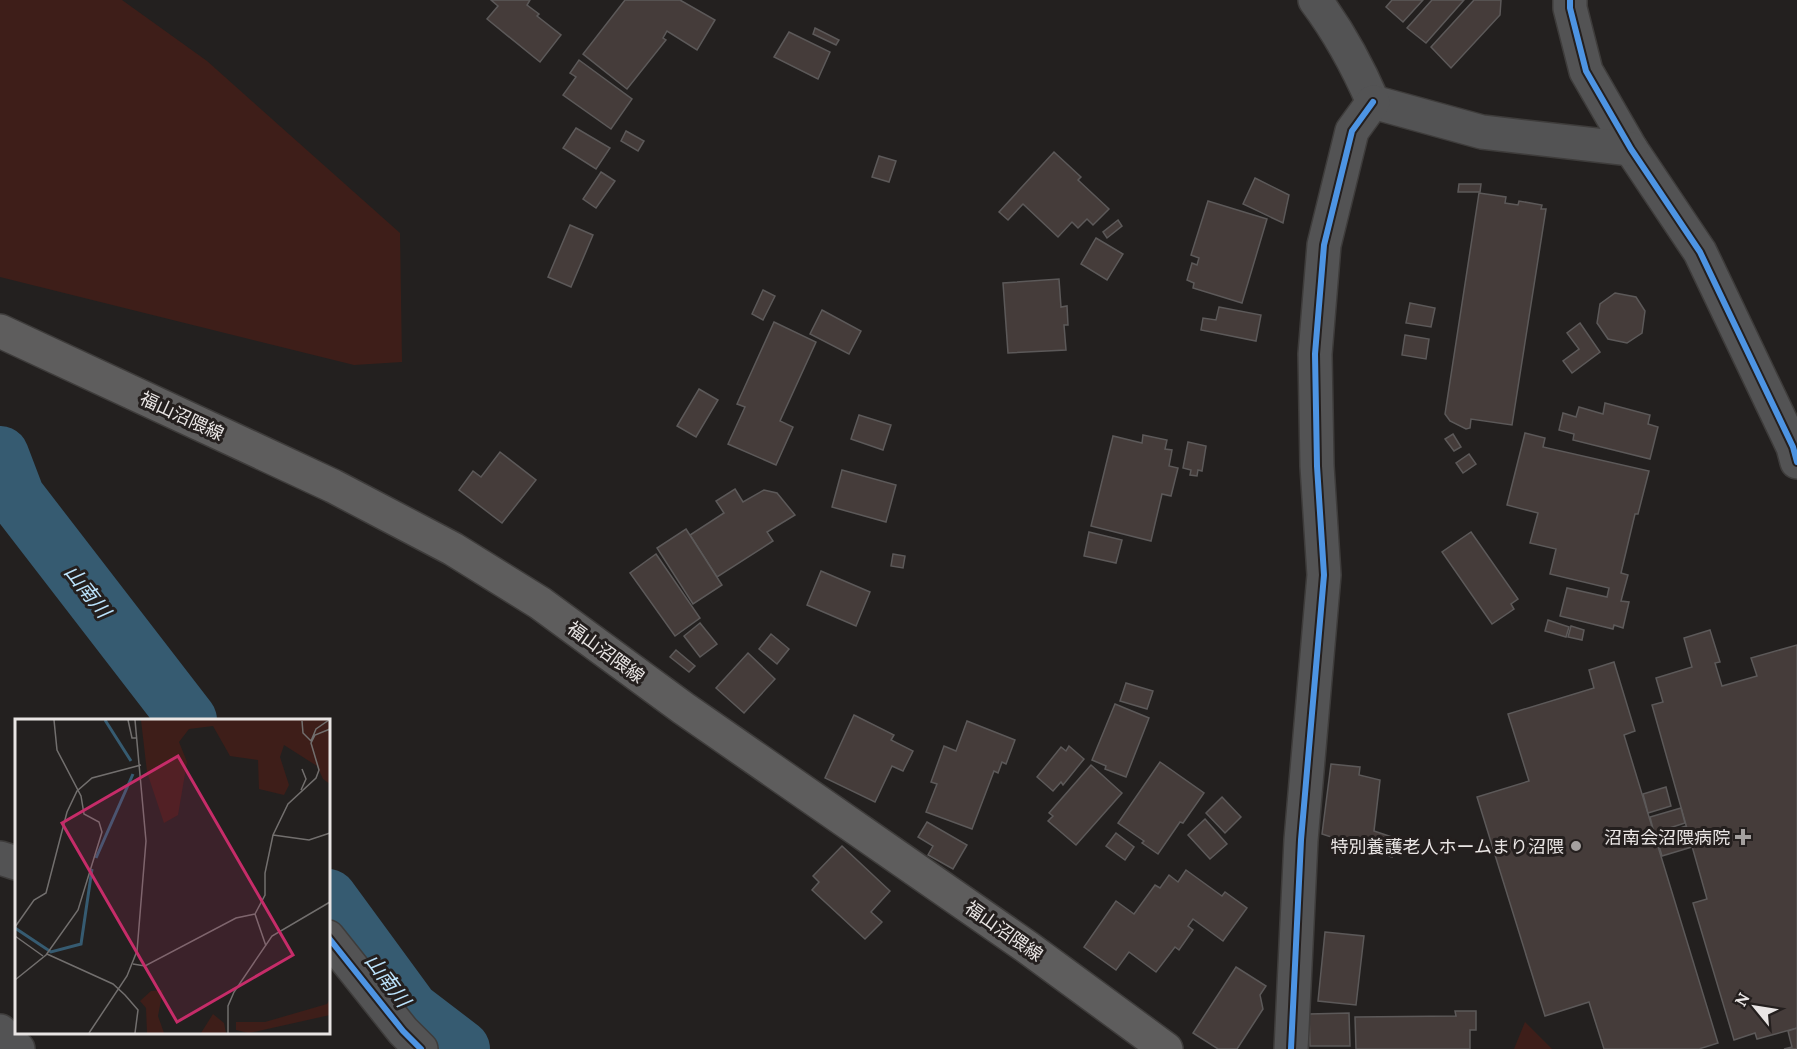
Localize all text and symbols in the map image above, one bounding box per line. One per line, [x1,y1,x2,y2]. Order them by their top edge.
street label: 福山沼隈線 [136,387,228,445]
water label: 山南川 [60,560,118,624]
street label: 福山沼隈線 [563,616,649,688]
inset map [15,719,330,1034]
place label: 沼南会沼隈病院 [1604,826,1730,849]
marker: 沼南会沼隈病院 [1734,828,1752,846]
place label: 特別養護老人ホームまり沼隈 [1331,835,1564,858]
marker: 特別養護老人ホームまり沼隈 [1569,839,1583,853]
street label: 福山沼隈線 [961,896,1047,966]
water label: 山南川 [360,949,417,1013]
north arrow [1725,977,1785,1037]
text: N [1730,989,1754,1010]

